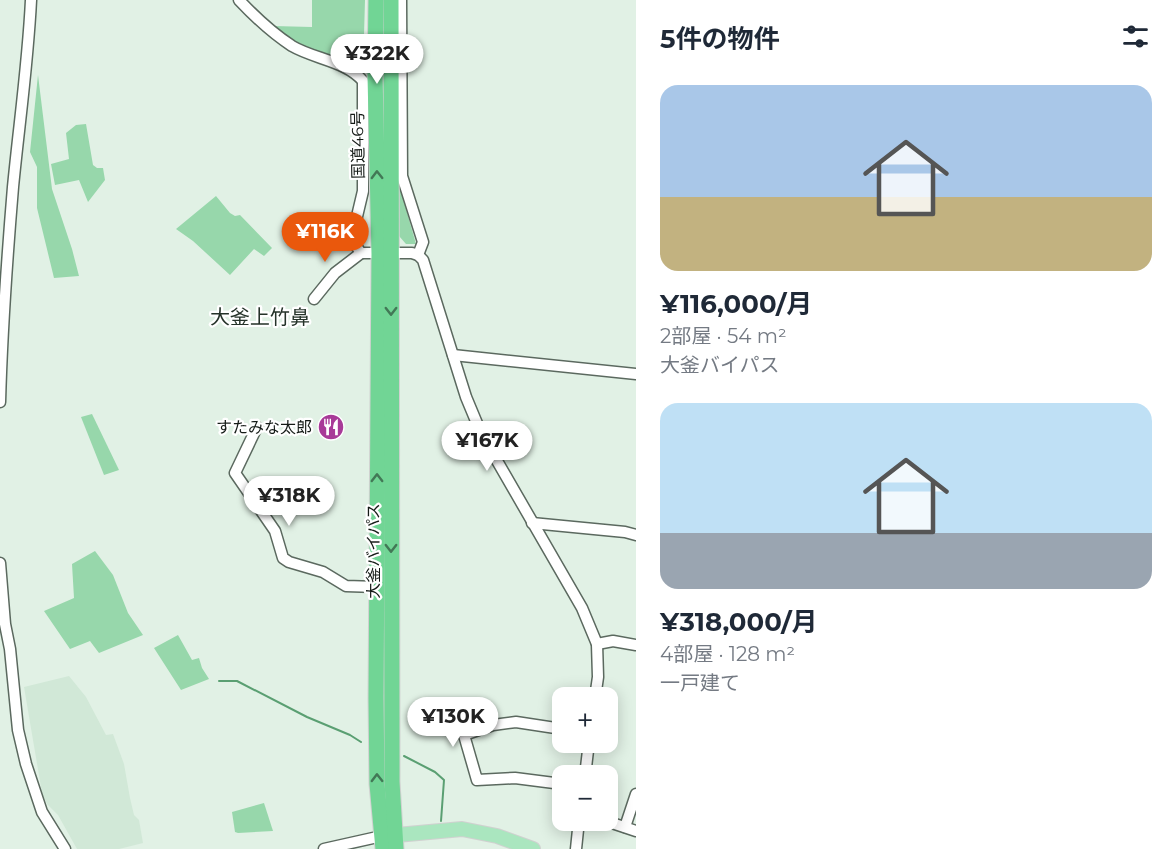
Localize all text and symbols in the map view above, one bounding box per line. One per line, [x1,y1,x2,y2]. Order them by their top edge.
icon: filters [1119,20,1152,53]
text: 5件の物件 [660,23,779,55]
pin: ¥322K [335,34,419,85]
text: ¥322K [344,41,410,65]
street label: 国道46号 [348,111,368,179]
icon: home [852,124,960,232]
one-way arrow [371,170,383,179]
pin: ¥116K [283,212,367,263]
text: ¥116K [296,219,354,243]
text: ¥116,000/月 [660,288,812,320]
district label: 大釜上竹鼻 [210,305,310,329]
one-way arrow [385,307,397,316]
text: 2部屋 · 54 m² [660,324,786,348]
text: 大釜バイパス [660,353,780,377]
restaurant icon: すたみな太郎 [316,412,346,442]
place label: すたみな太郎 [216,418,312,437]
pin: ¥167K [445,421,529,472]
text: ¥167K [455,428,519,452]
icon: home [852,442,960,550]
one-way arrow [371,474,383,483]
pin: ¥318K [247,476,331,527]
text: ¥318K [258,483,320,507]
street label: 大釜バイパス [364,503,383,599]
one-way arrow [385,544,397,553]
text: ¥318,000/月 [660,606,818,638]
text: 4部屋 · 128 m² [660,642,795,666]
text: 一戸建て [660,671,740,695]
map controls [552,687,618,831]
button: + [552,687,618,753]
pin: ¥130K [411,697,495,748]
text: ¥130K [421,704,485,728]
button: − [552,765,618,831]
one-way arrow [371,774,383,783]

